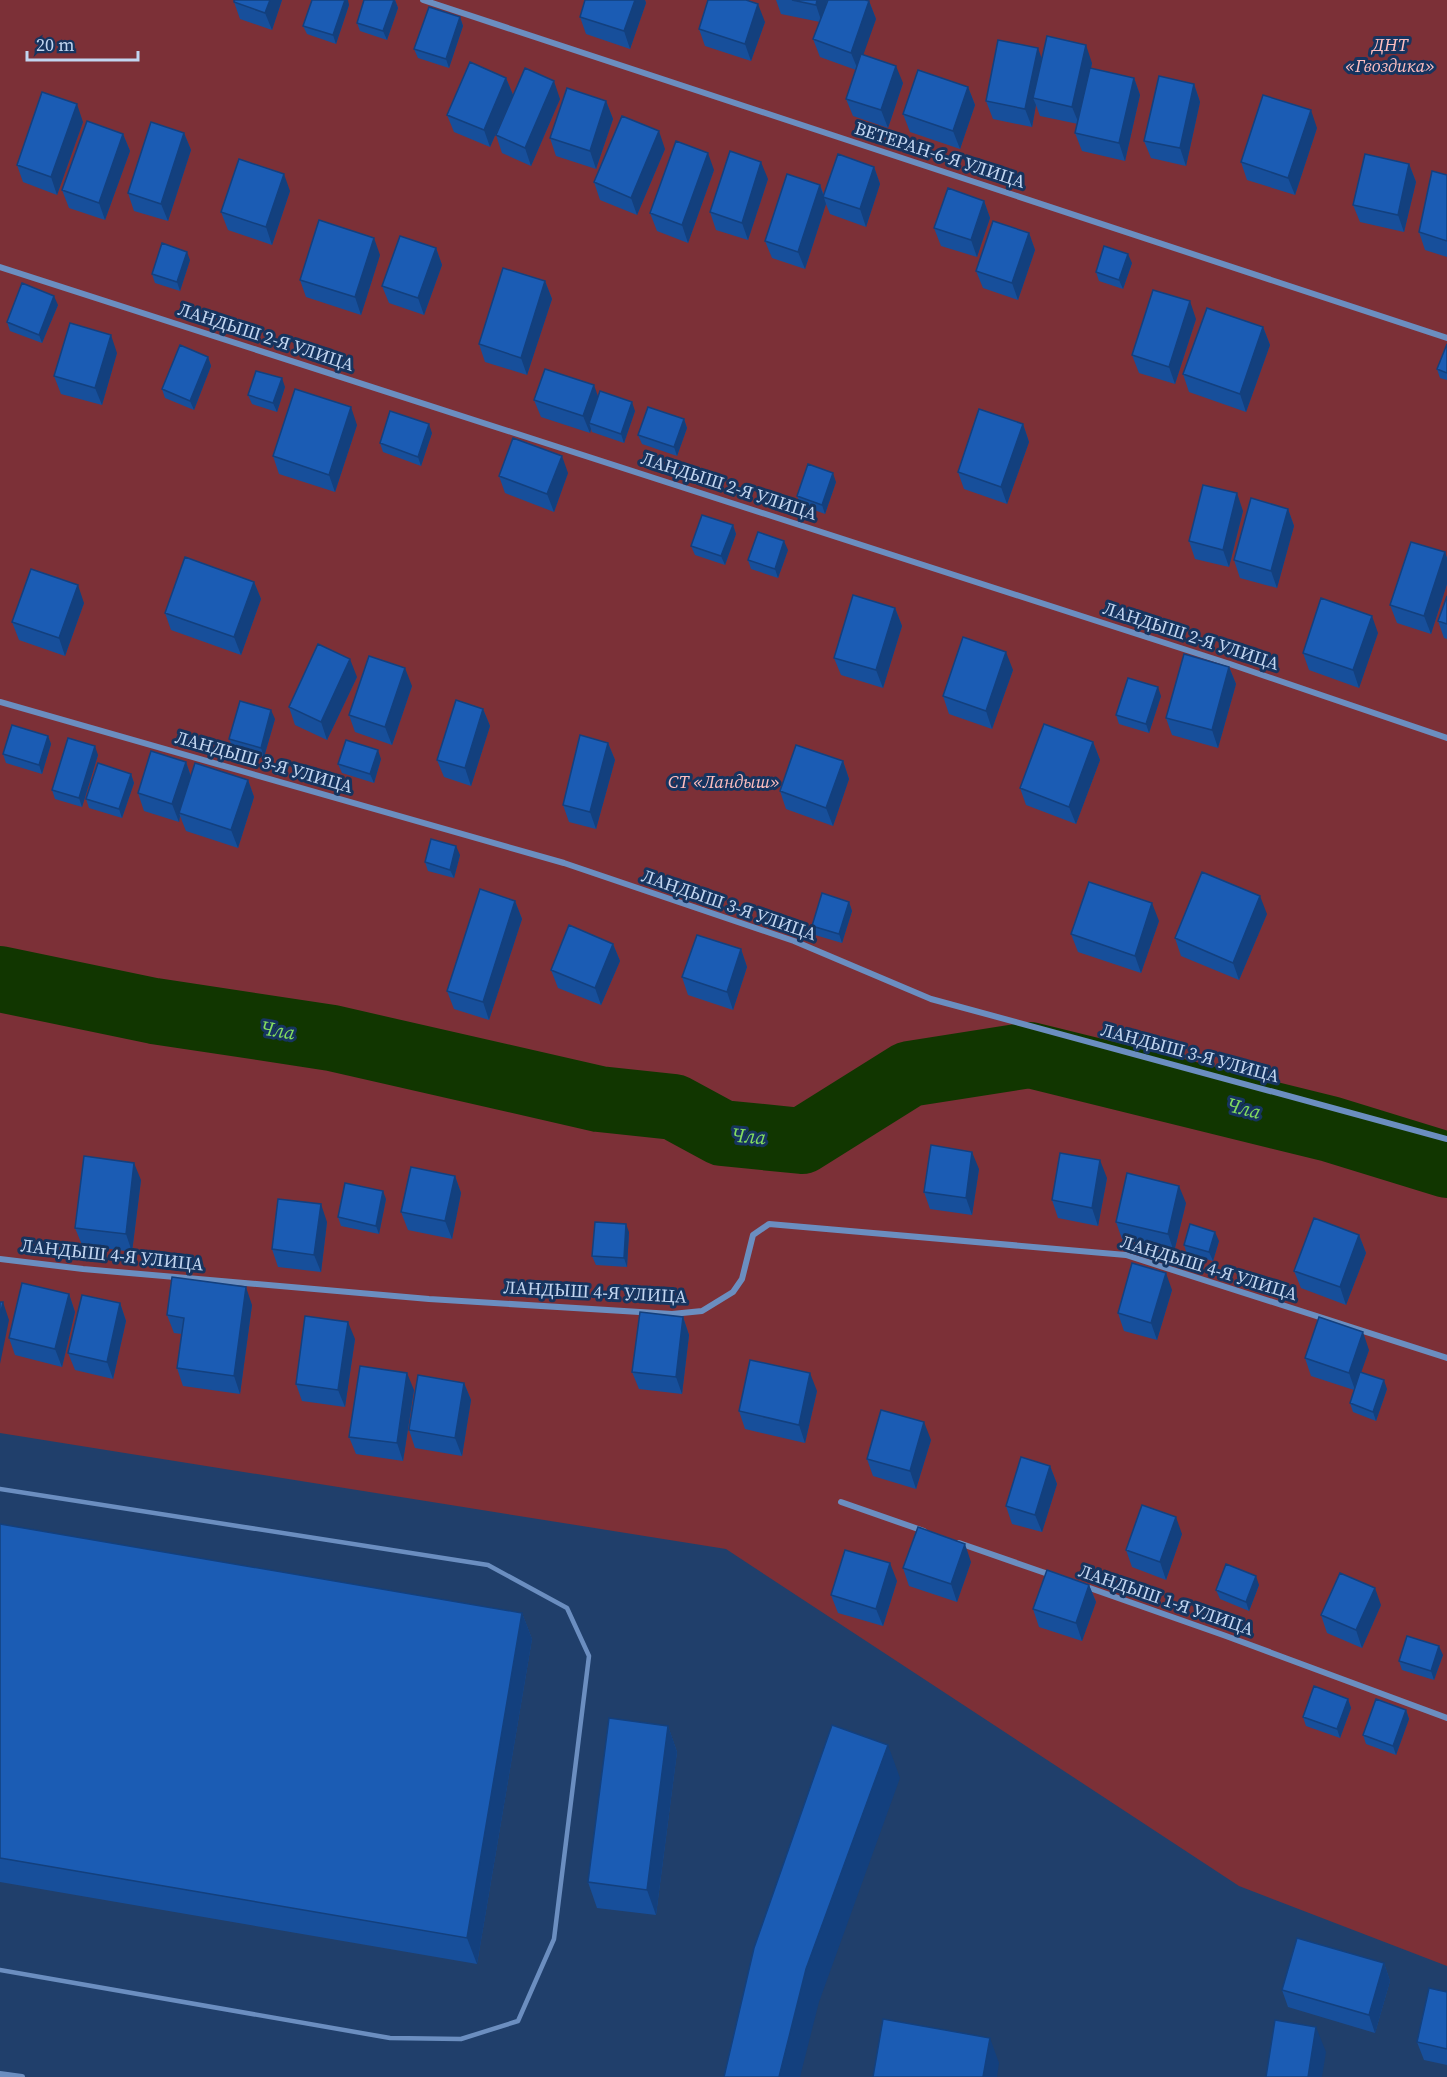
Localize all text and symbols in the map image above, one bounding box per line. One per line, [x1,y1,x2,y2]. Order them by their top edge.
scale bar [27,24,138,62]
text: 20 m [36,32,74,57]
park label: ДНТ «Гвоздика» [1345,32,1435,78]
street label: ВЕТЕРАН-6-Я УЛИЦА [852,115,1029,194]
street label: ЛАНДЫШ 2-Я УЛИЦА [175,296,357,377]
street label: ЛАНДЫШ 2-Я УЛИЦА [638,445,820,526]
street label: ЛАНДЫШ 2-Я УЛИЦА [1100,595,1282,676]
street label: ЛАНДЫШ 3-Я УЛИЦА [172,724,356,799]
park label: СТ «Ландыш» [668,769,780,794]
street label: ЛАНДЫШ 3-Я УЛИЦА [638,863,820,946]
water label: Чла [259,1013,298,1047]
street label: ЛАНДЫШ 3-Я УЛИЦА [1098,1017,1282,1088]
water label: Чла [1224,1090,1265,1126]
water label: Чла [731,1121,768,1151]
street label: ЛАНДЫШ 4-Я УЛИЦА [1118,1229,1301,1306]
street label: ЛАНДЫШ 4-Я УЛИЦА [19,1232,205,1277]
street label: ЛАНДЫШ 4-Я УЛИЦА [503,1274,688,1309]
street label: ЛАНДЫШ 1-Я УЛИЦА [1075,1558,1257,1641]

